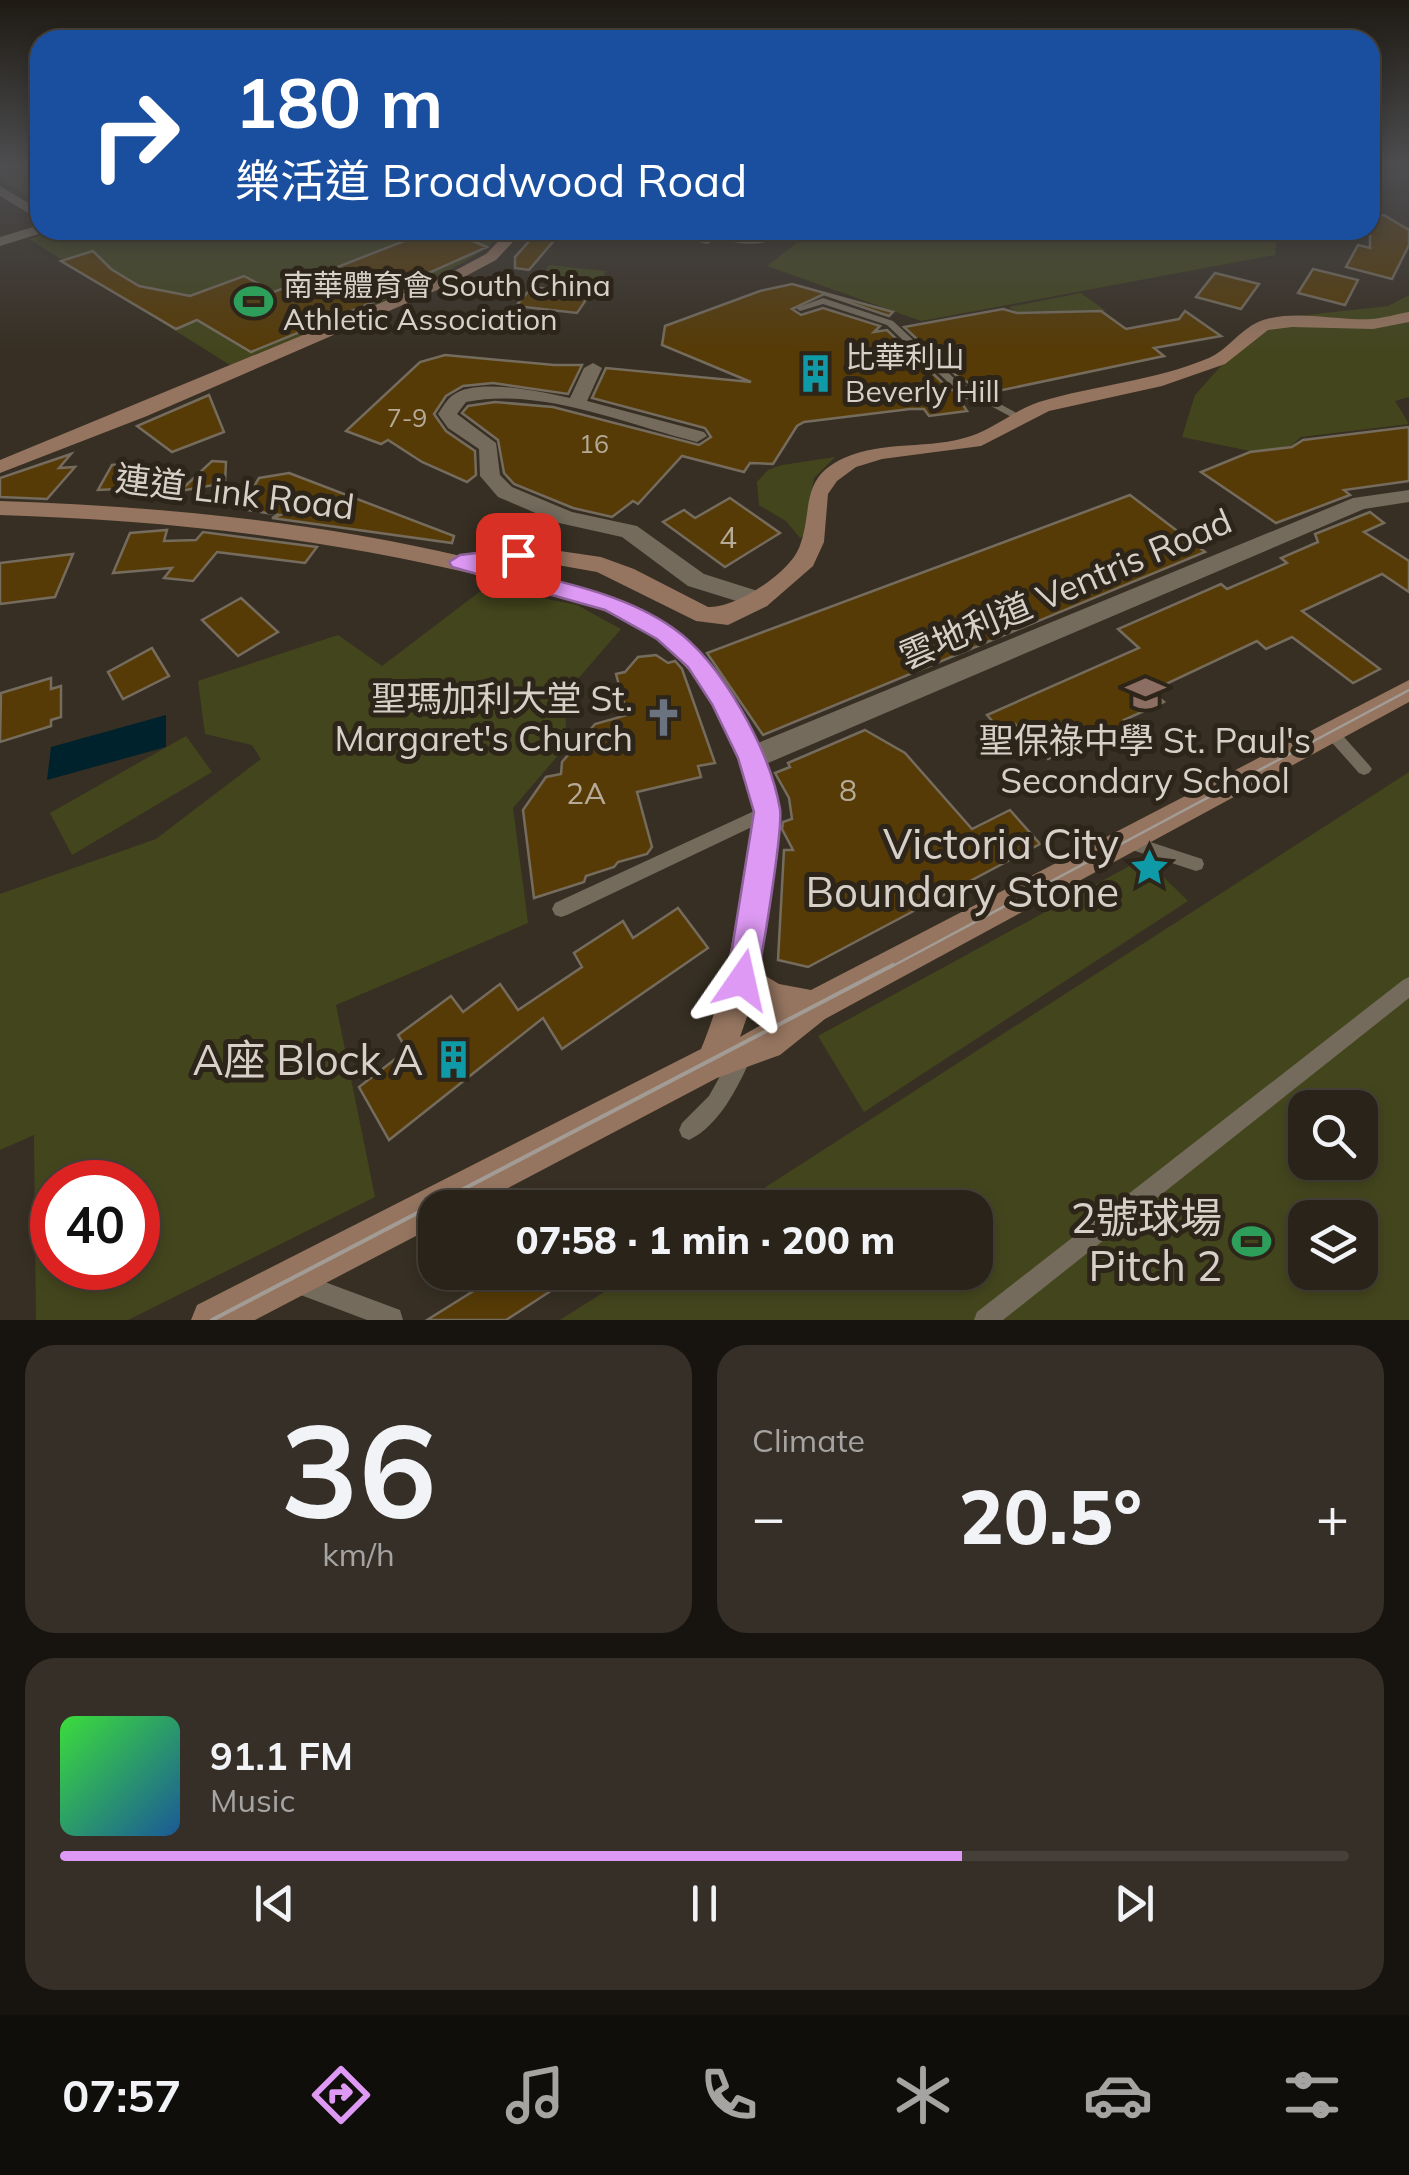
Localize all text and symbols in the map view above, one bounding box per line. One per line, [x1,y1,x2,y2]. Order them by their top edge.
text: 180 m [235,58,443,146]
icon: right [70,70,200,200]
text: 樂活道 Broadwood Road [235,152,747,208]
place label: 南華體育會 South China Athletic Association [283,266,611,338]
sports icon: 南華體育會 South China Athletic Association [232,281,274,323]
place label: 比華利山 Beverly Hill [845,338,1000,410]
building icon: 比華利山 Beverly Hill [794,353,836,395]
house number: 7-9 [387,402,427,433]
house number: 16 [579,428,609,459]
street label: 連道 Link Road [113,456,357,528]
street label: 雲地利道 Ventris Road [892,498,1238,678]
pin [476,513,561,598]
house number: 4 [719,518,737,556]
icon: arrive [491,528,546,583]
school or university icon: 聖保祿中學 St. Paul's Secondary School [1124,672,1166,714]
place label: 聖瑪加利大堂 St. Margaret's Church [334,676,633,760]
church icon: 聖瑪加利大堂 St. Margaret's Church [642,697,684,739]
place label: 聖保祿中學 St. Paul's Secondary School [979,718,1311,802]
house number: 8 [839,771,857,809]
house number: 2A [566,774,606,812]
place label: Victoria City Boundary Stone [805,817,1119,918]
place icon: Victoria City Boundary Stone [1128,846,1170,888]
position arrow [690,928,794,1032]
place label: A座 Block A [192,1033,423,1086]
building icon: A座 Block A [432,1038,474,1080]
map controls [1288,1090,1378,1290]
button: search [1288,1090,1378,1180]
speed limit sign: 40 [30,1160,160,1290]
place label: 2號球場 Pitch 2 [1071,1191,1222,1292]
button: layers [1288,1200,1378,1290]
text: 07:58 · 1 min · 200 m [516,1216,895,1264]
sports icon: 2號球場 Pitch 2 [1231,1220,1273,1262]
text: 36 [280,1387,437,1551]
text: Climate [752,1420,865,1460]
text: 20.5° [959,1469,1142,1563]
text: − [752,1482,785,1551]
text: + [1316,1482,1349,1551]
text: km/h [322,1534,395,1574]
text: 91.1 FM [210,1732,353,1780]
text: Music [210,1780,295,1820]
icon: previous [247,1876,302,1931]
icon: pause [677,1876,732,1931]
icon: next [1107,1876,1162,1931]
icon: directions [306,2060,376,2130]
icon: music [500,2060,570,2130]
icon: phone [694,2060,764,2130]
icon: climate [888,2060,958,2130]
icon: car [1083,2060,1153,2130]
icon: filters [1277,2060,1347,2130]
text: 07:57 [62,2067,181,2123]

